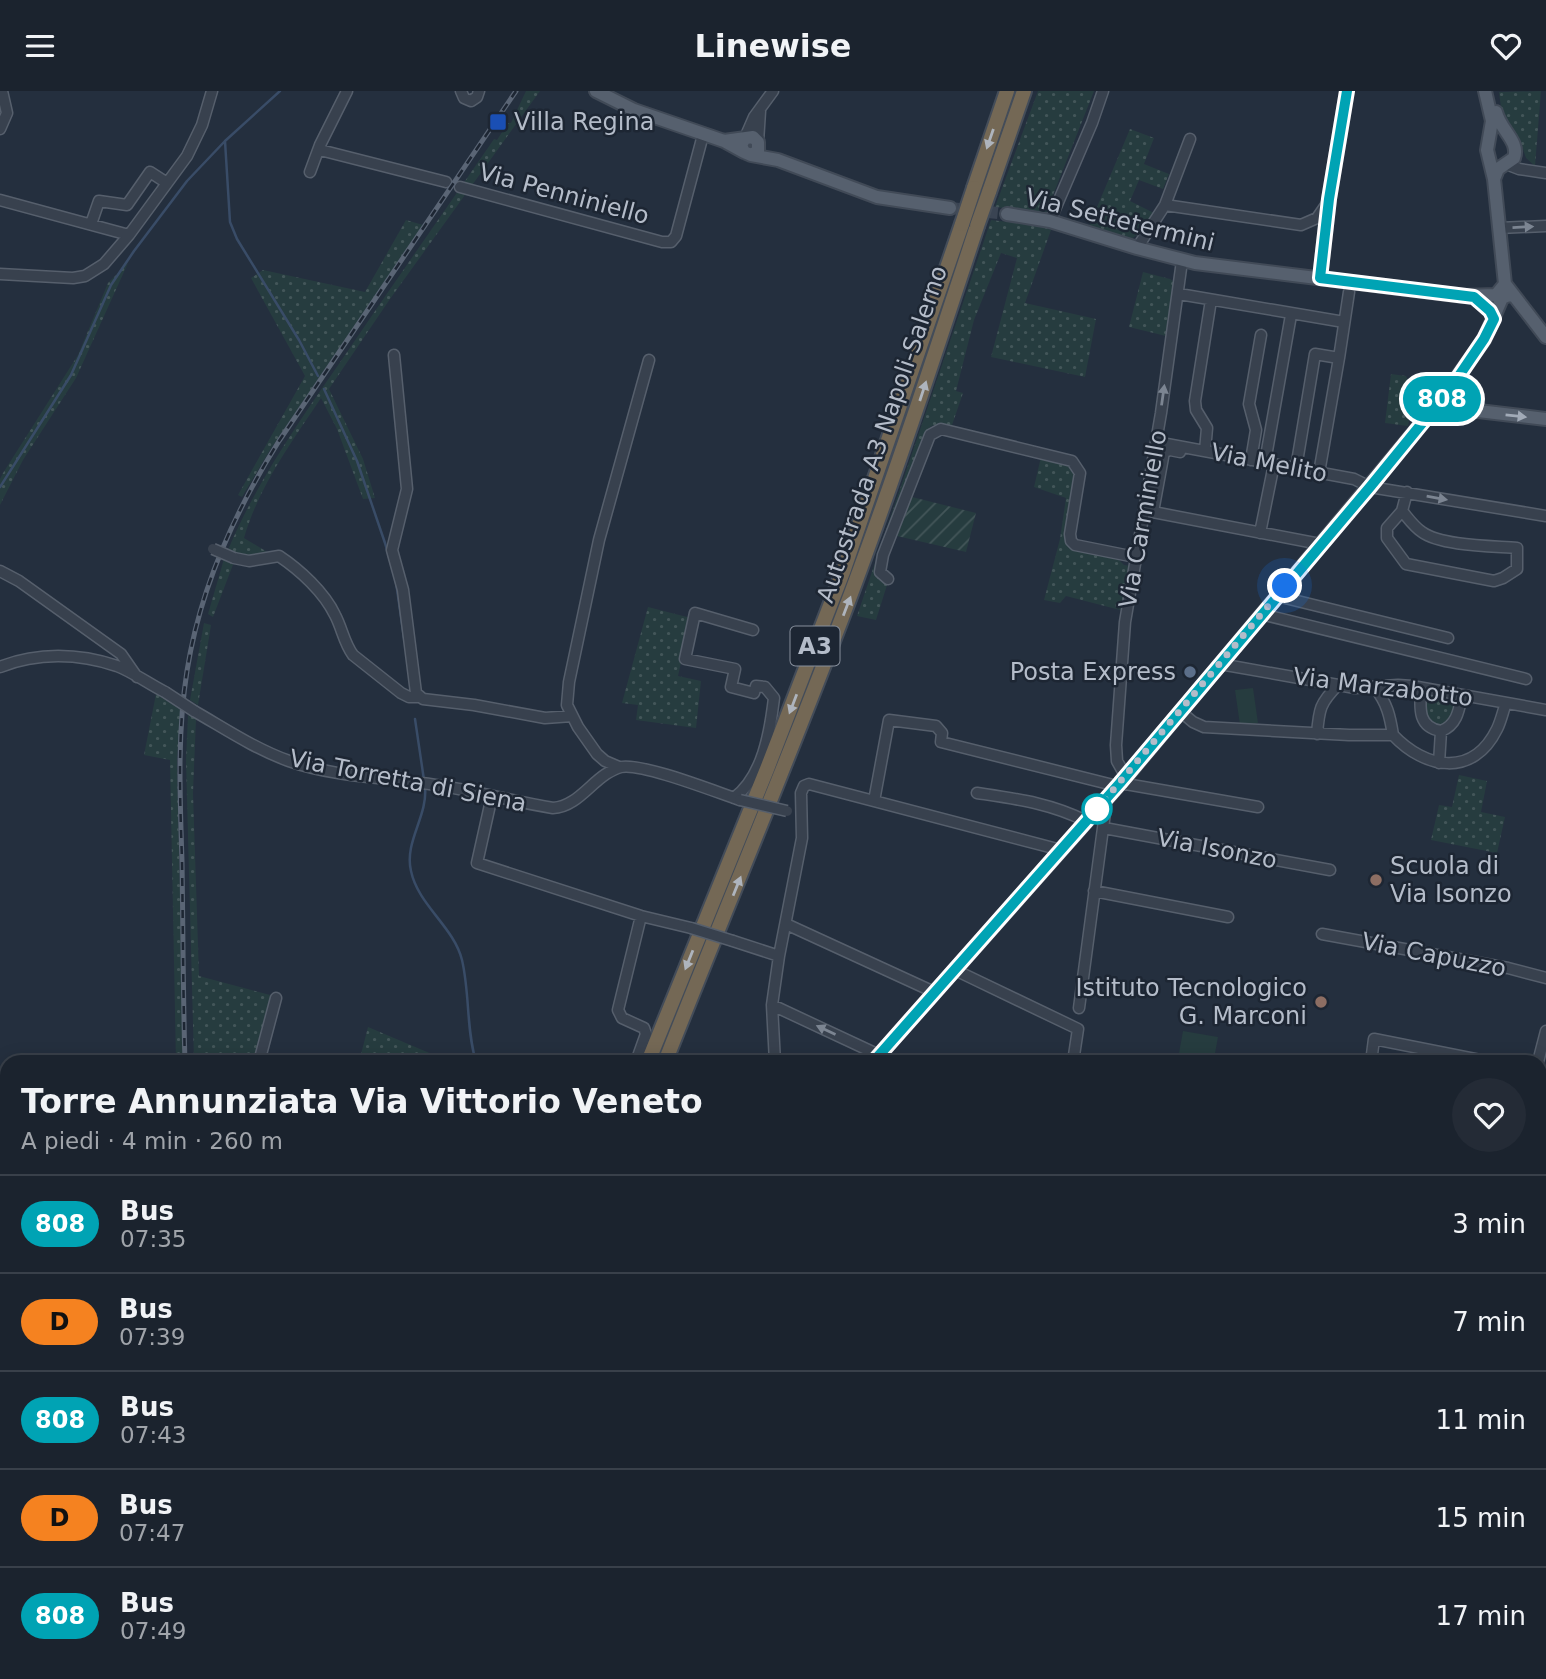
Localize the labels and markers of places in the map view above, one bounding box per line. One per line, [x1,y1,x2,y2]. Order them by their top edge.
place label: Villa Regina [514,108,654,136]
marker: Villa Regina [488,112,508,132]
place label: Posta Express [1010,658,1176,686]
marker: Posta Express [1182,664,1198,680]
unlabelled marker [1082,794,1112,824]
place label: Scuola di Via Isonzo [1390,852,1512,908]
marker: Scuola di Via Isonzo [1368,872,1384,888]
place label: Istituto Tecnologico G. Marconi [1075,974,1307,1030]
marker: Istituto Tecnologico G. Marconi [1313,994,1329,1010]

